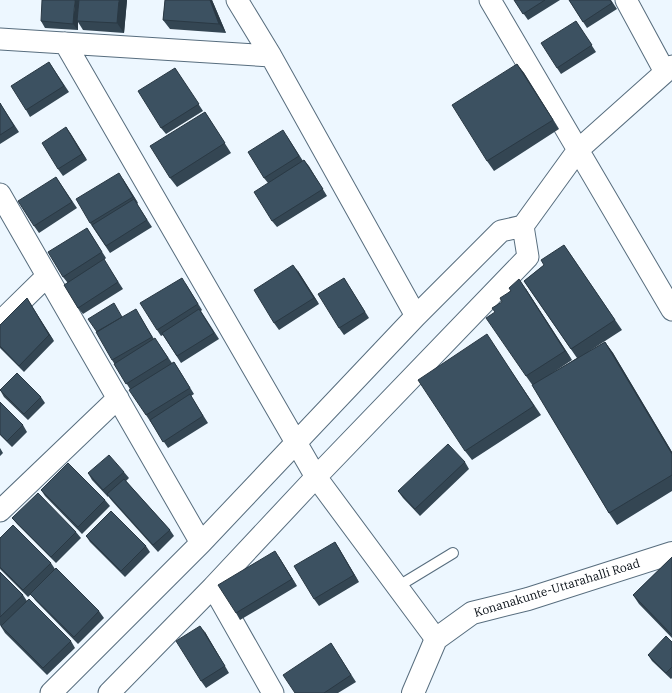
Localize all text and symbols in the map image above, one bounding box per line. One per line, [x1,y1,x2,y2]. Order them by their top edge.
street label: Konanakunte-Uttarahalli Road [472,555,642,620]

